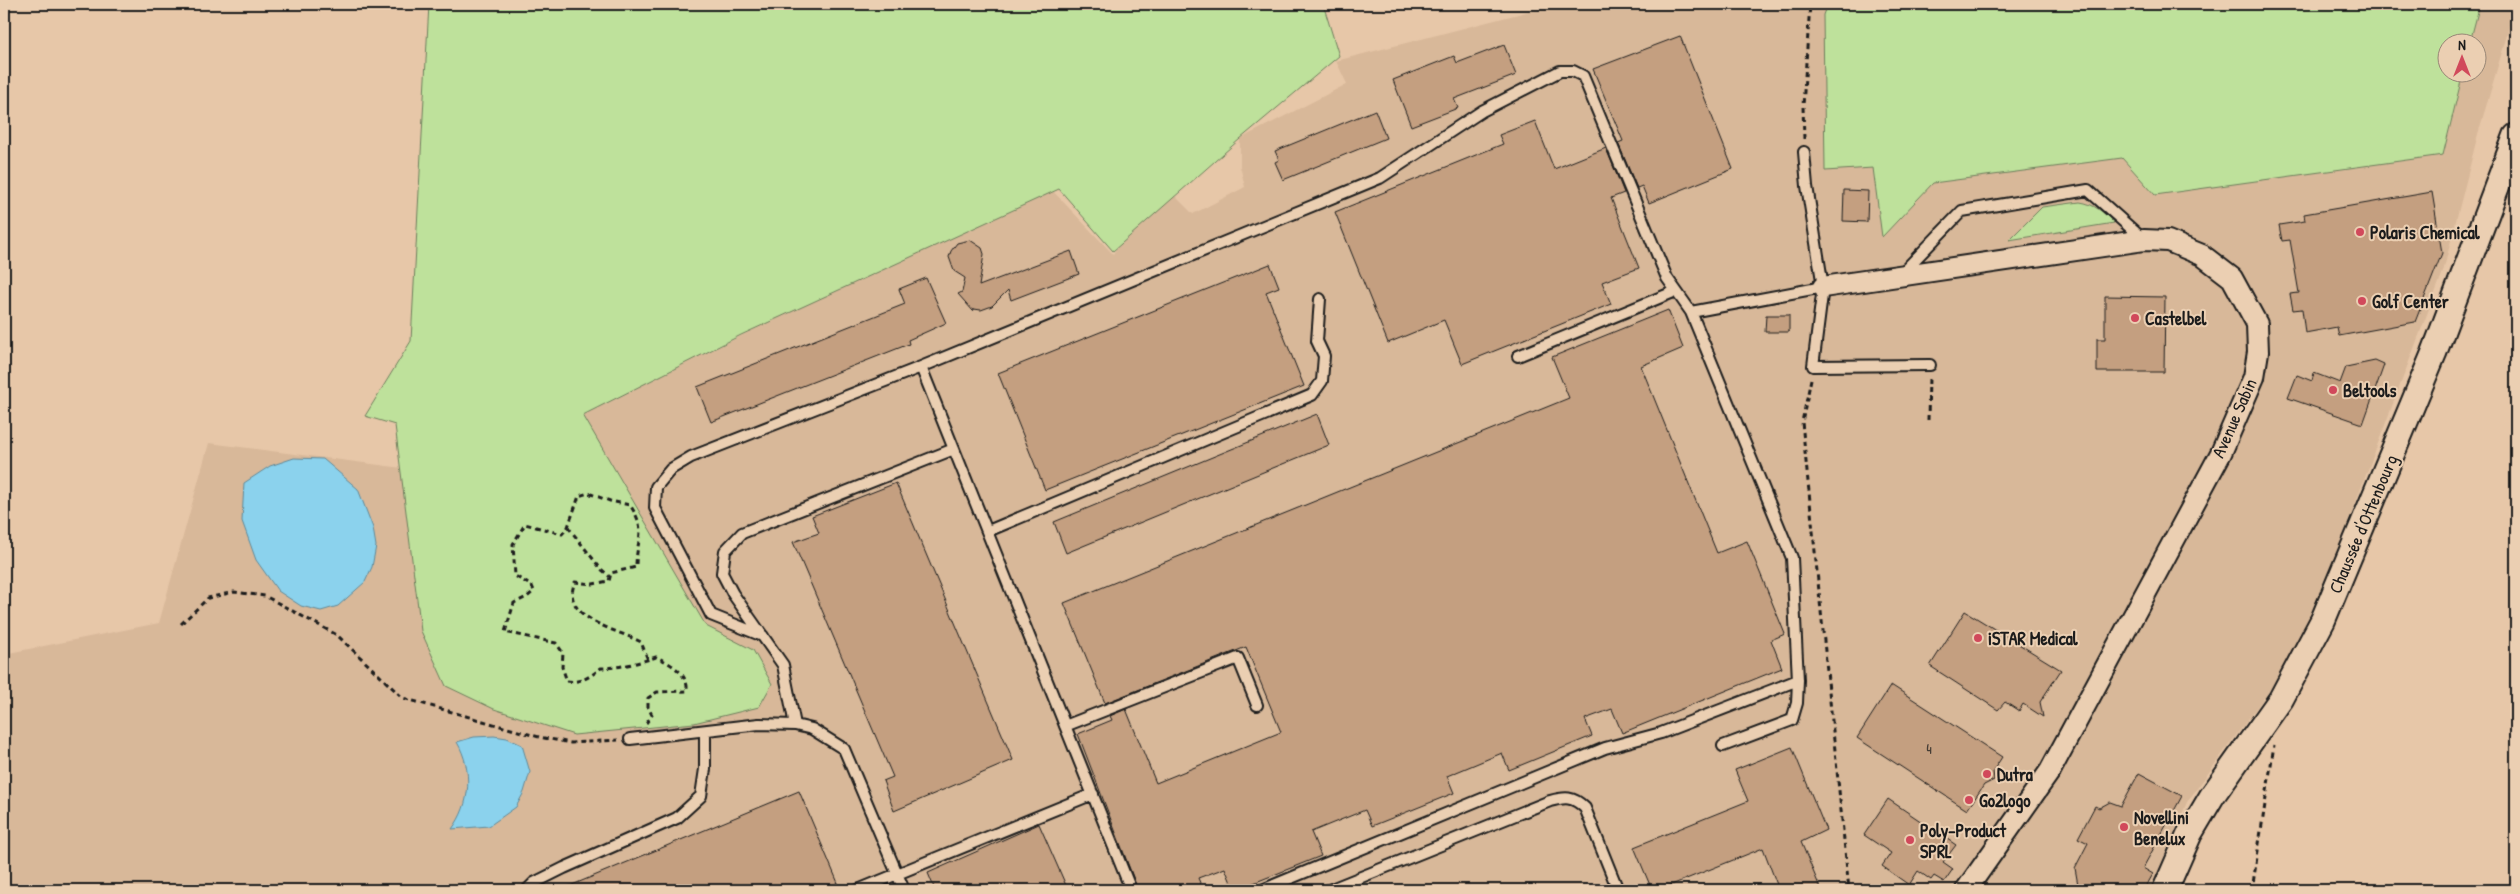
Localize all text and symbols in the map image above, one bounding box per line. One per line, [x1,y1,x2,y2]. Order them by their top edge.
north arrow [2438,32,2488,82]
text: N [2458,35,2466,54]
place label: Polaris Chemical [2370,220,2481,245]
marker: Polaris Chemical [2354,226,2366,238]
place label: Golf Center [2372,289,2449,314]
marker: Golf Center [2356,295,2368,307]
place label: Castelbel [2145,306,2208,331]
marker: Castelbel [2129,312,2141,324]
street label: Avenue Sabin [2205,374,2263,462]
place label: Beltools [2343,378,2397,403]
marker: Beltools [2327,384,2339,396]
street label: Chaussée d'Ottenbourg [2322,451,2404,597]
place label: iSTAR Medical [1988,626,2079,651]
marker: iSTAR Medical [1972,632,1984,644]
house number: 4 [1926,738,1932,759]
place label: Dutra [1997,762,2034,787]
marker: Dutra [1981,768,1993,780]
place label: Go2logo [1979,788,2031,814]
marker: Go2logo [1963,794,1975,806]
place label: Novellini Benelux [2134,805,2189,851]
place label: Poly-Product SPRL [1920,818,2007,864]
marker: Novellini Benelux [2118,821,2130,833]
marker: Poly-Product SPRL [1904,834,1916,846]

